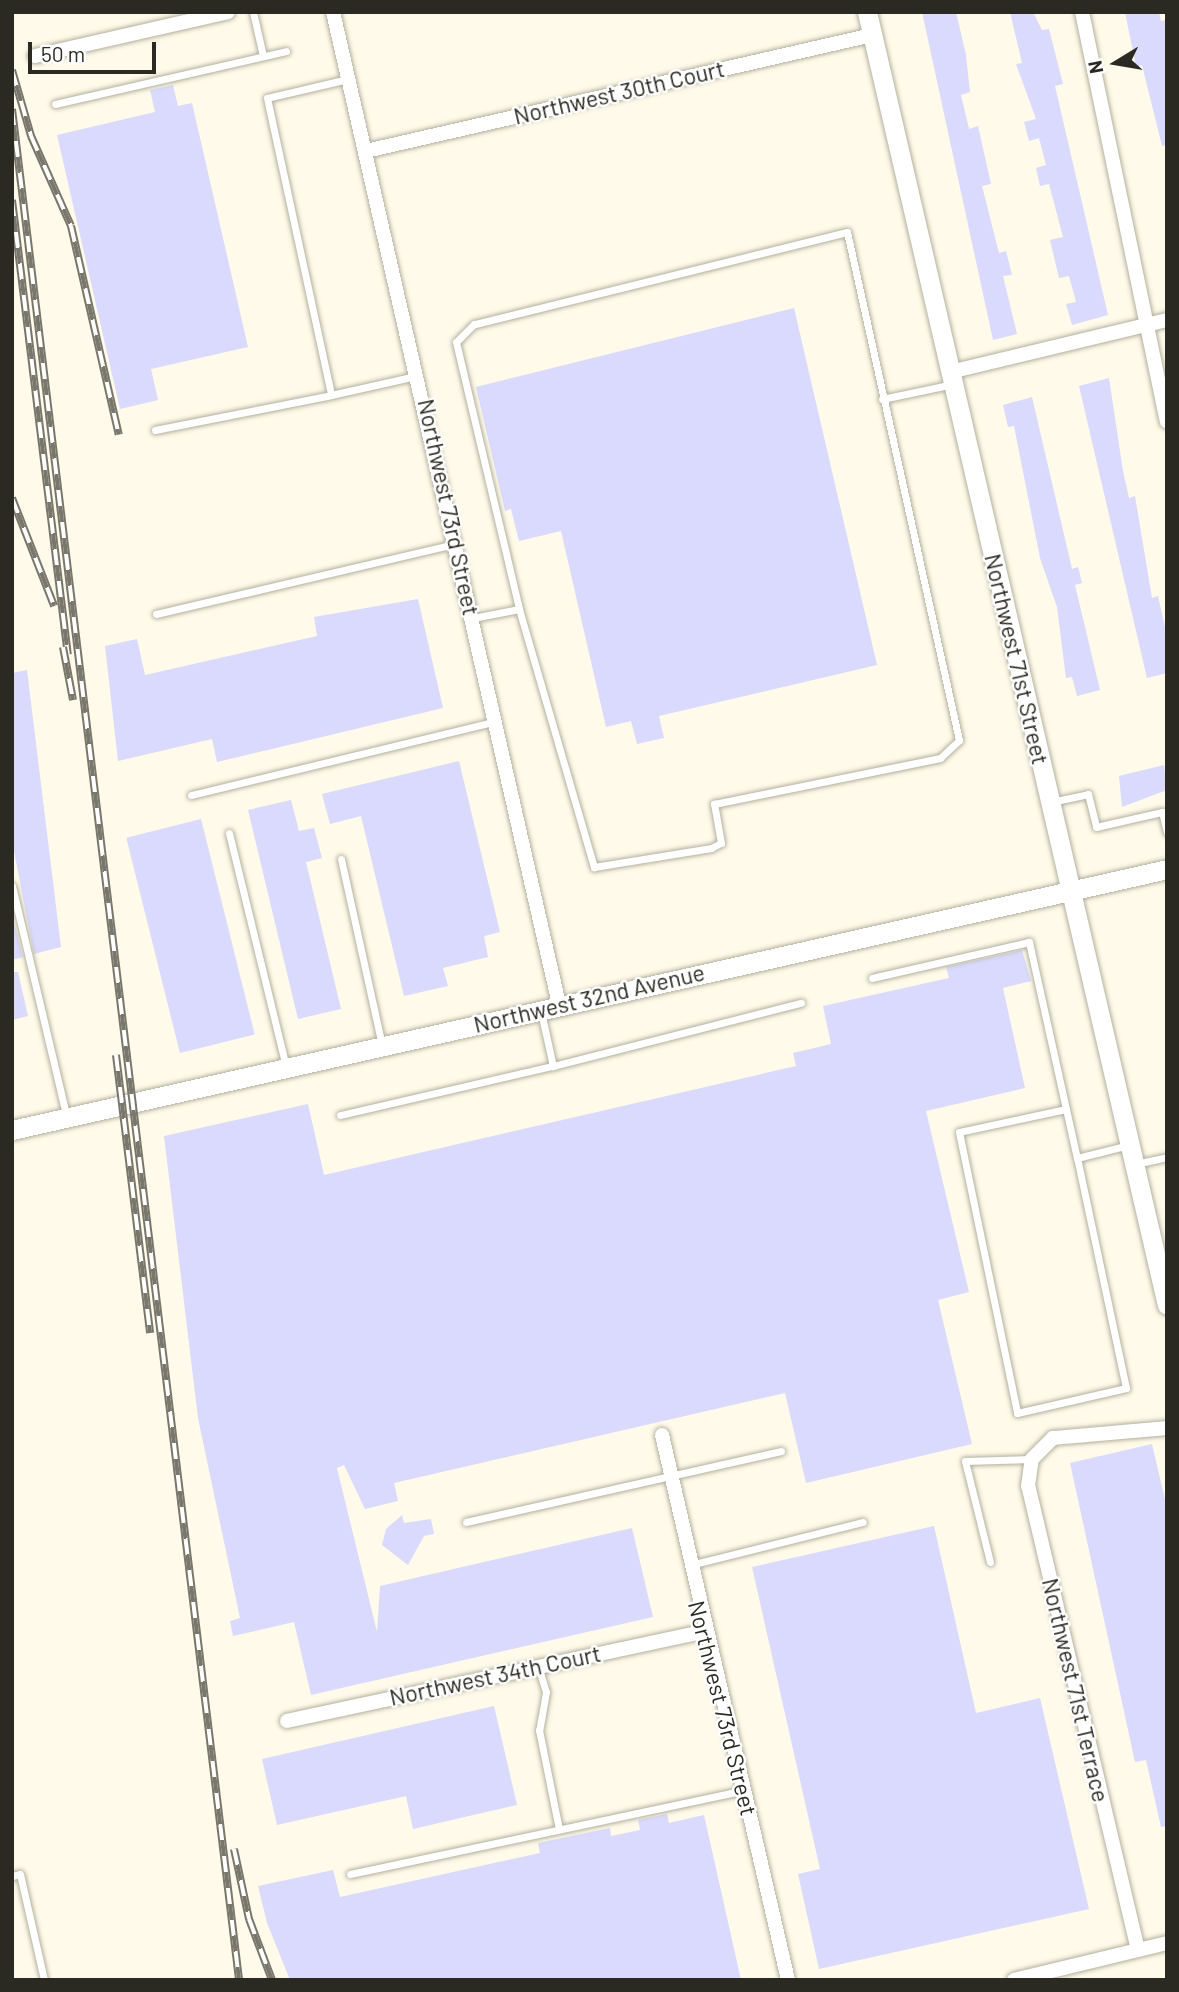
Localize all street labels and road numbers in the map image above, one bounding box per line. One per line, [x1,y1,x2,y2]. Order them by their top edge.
street label: Northwest 30th Court [511,54,727,130]
street label: Northwest 73rd Street [413,396,485,618]
street label: Northwest 71st Street [979,551,1055,767]
street label: Northwest 32nd Avenue [471,958,707,1038]
street label: Northwest 71st Terrace [1037,1575,1115,1805]
street label: Northwest 73rd Street [683,1598,763,1818]
street label: Northwest 34th Court [387,1639,603,1711]

